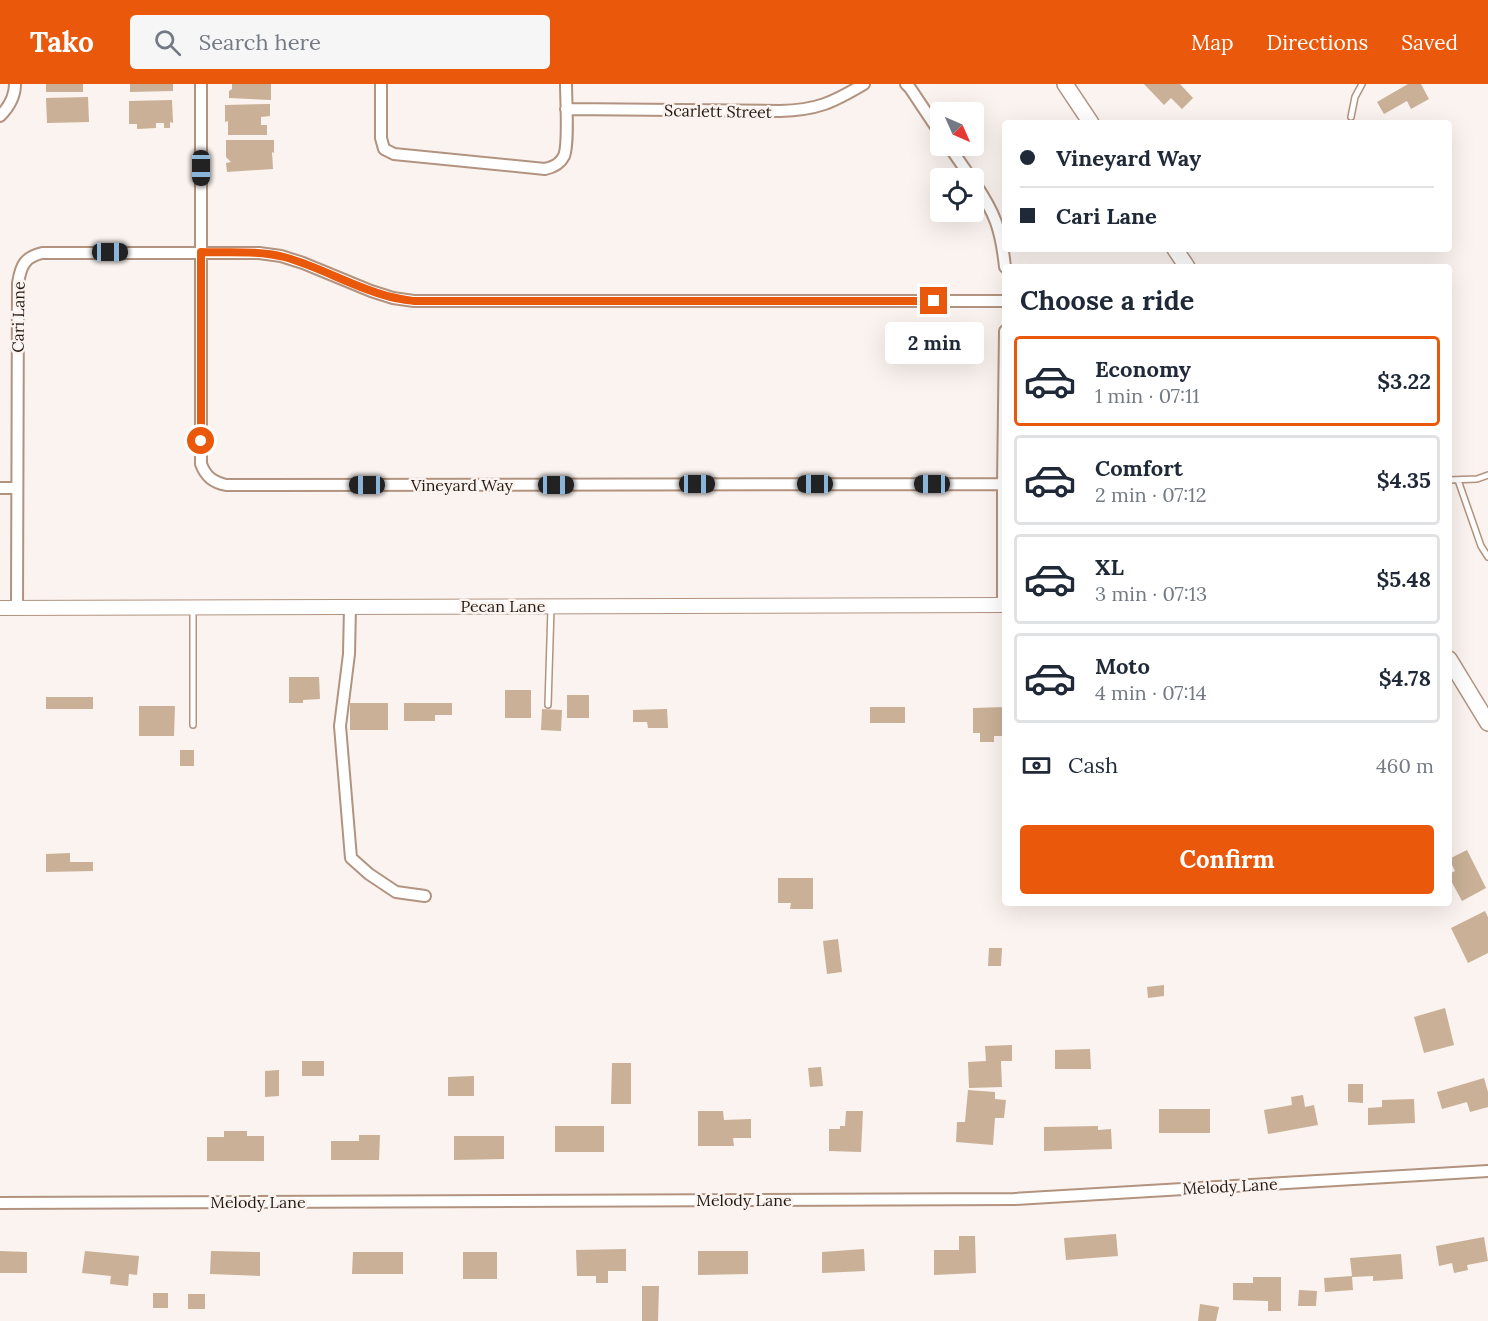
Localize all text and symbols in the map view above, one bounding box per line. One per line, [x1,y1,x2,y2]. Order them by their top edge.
search box [130,15,550,69]
text: Tako [30,24,94,60]
icon: search [151,26,184,59]
text: Search here [199,28,321,56]
text: Map [1191,29,1234,56]
text: Directions [1267,29,1368,56]
text: Saved [1401,29,1458,56]
street label: Scarlett Street [664,100,773,122]
north arrow [930,102,984,156]
map controls [930,102,984,222]
text: Vineyard Way [1056,144,1201,172]
car [192,150,210,186]
button: locate [930,168,984,222]
text: Cari Lane [1056,202,1157,230]
car [92,243,128,261]
street label: Cari Lane [7,281,29,353]
text: Choose a ride [1020,283,1194,317]
route end [920,287,947,314]
callout: 2 min [884,322,984,364]
text: 2 min [908,330,961,355]
icon: car [1023,354,1077,408]
text: Economy [1095,355,1191,383]
text: $3.22 [1377,367,1431,395]
text: 1 min · 07:11 [1095,383,1199,408]
route start [187,427,214,454]
icon: car [1023,453,1077,507]
text: Comfort [1095,454,1183,482]
text: $4.35 [1377,466,1431,494]
street label: Vineyard Way [410,475,514,495]
car [679,475,715,493]
car [797,475,833,493]
car [914,475,950,493]
car [349,476,385,494]
car [538,476,574,494]
text: 2 min · 07:12 [1095,482,1206,507]
icon: car [1023,552,1077,606]
text: XL [1095,553,1124,581]
text: $5.48 [1376,565,1431,593]
text: 3 min · 07:13 [1095,581,1207,606]
street label: Pecan Lane [460,596,546,616]
icon: car [1023,651,1077,705]
text: Moto [1095,652,1150,680]
text: $4.78 [1379,664,1431,692]
text: 4 min · 07:14 [1095,680,1207,705]
icon: cash [1020,749,1053,782]
text: Cash [1068,751,1118,779]
text: 460 m [1376,753,1434,778]
button: Confirm [1020,825,1434,894]
street label: Melody Lane [1182,1174,1278,1198]
street label: Melody Lane [696,1190,792,1210]
street label: Melody Lane [210,1192,306,1212]

